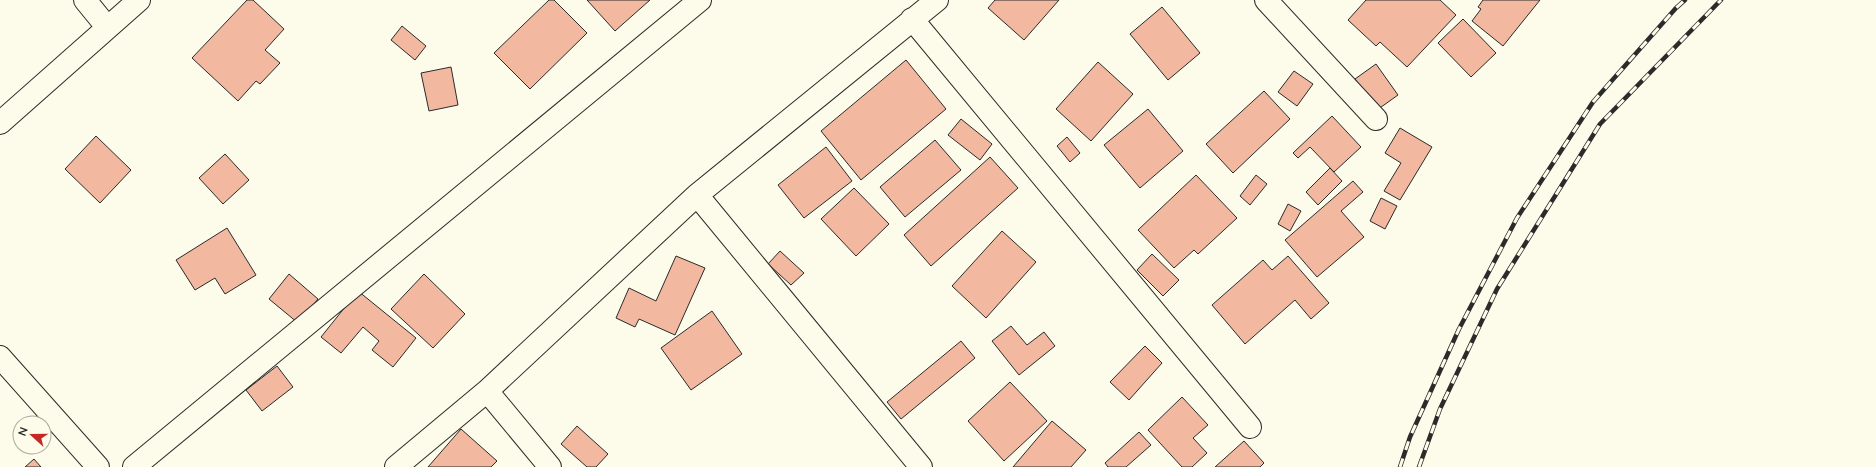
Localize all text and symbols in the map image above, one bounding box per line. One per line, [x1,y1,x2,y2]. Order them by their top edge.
north arrow [12,415,52,455]
text: N [15,425,32,438]

